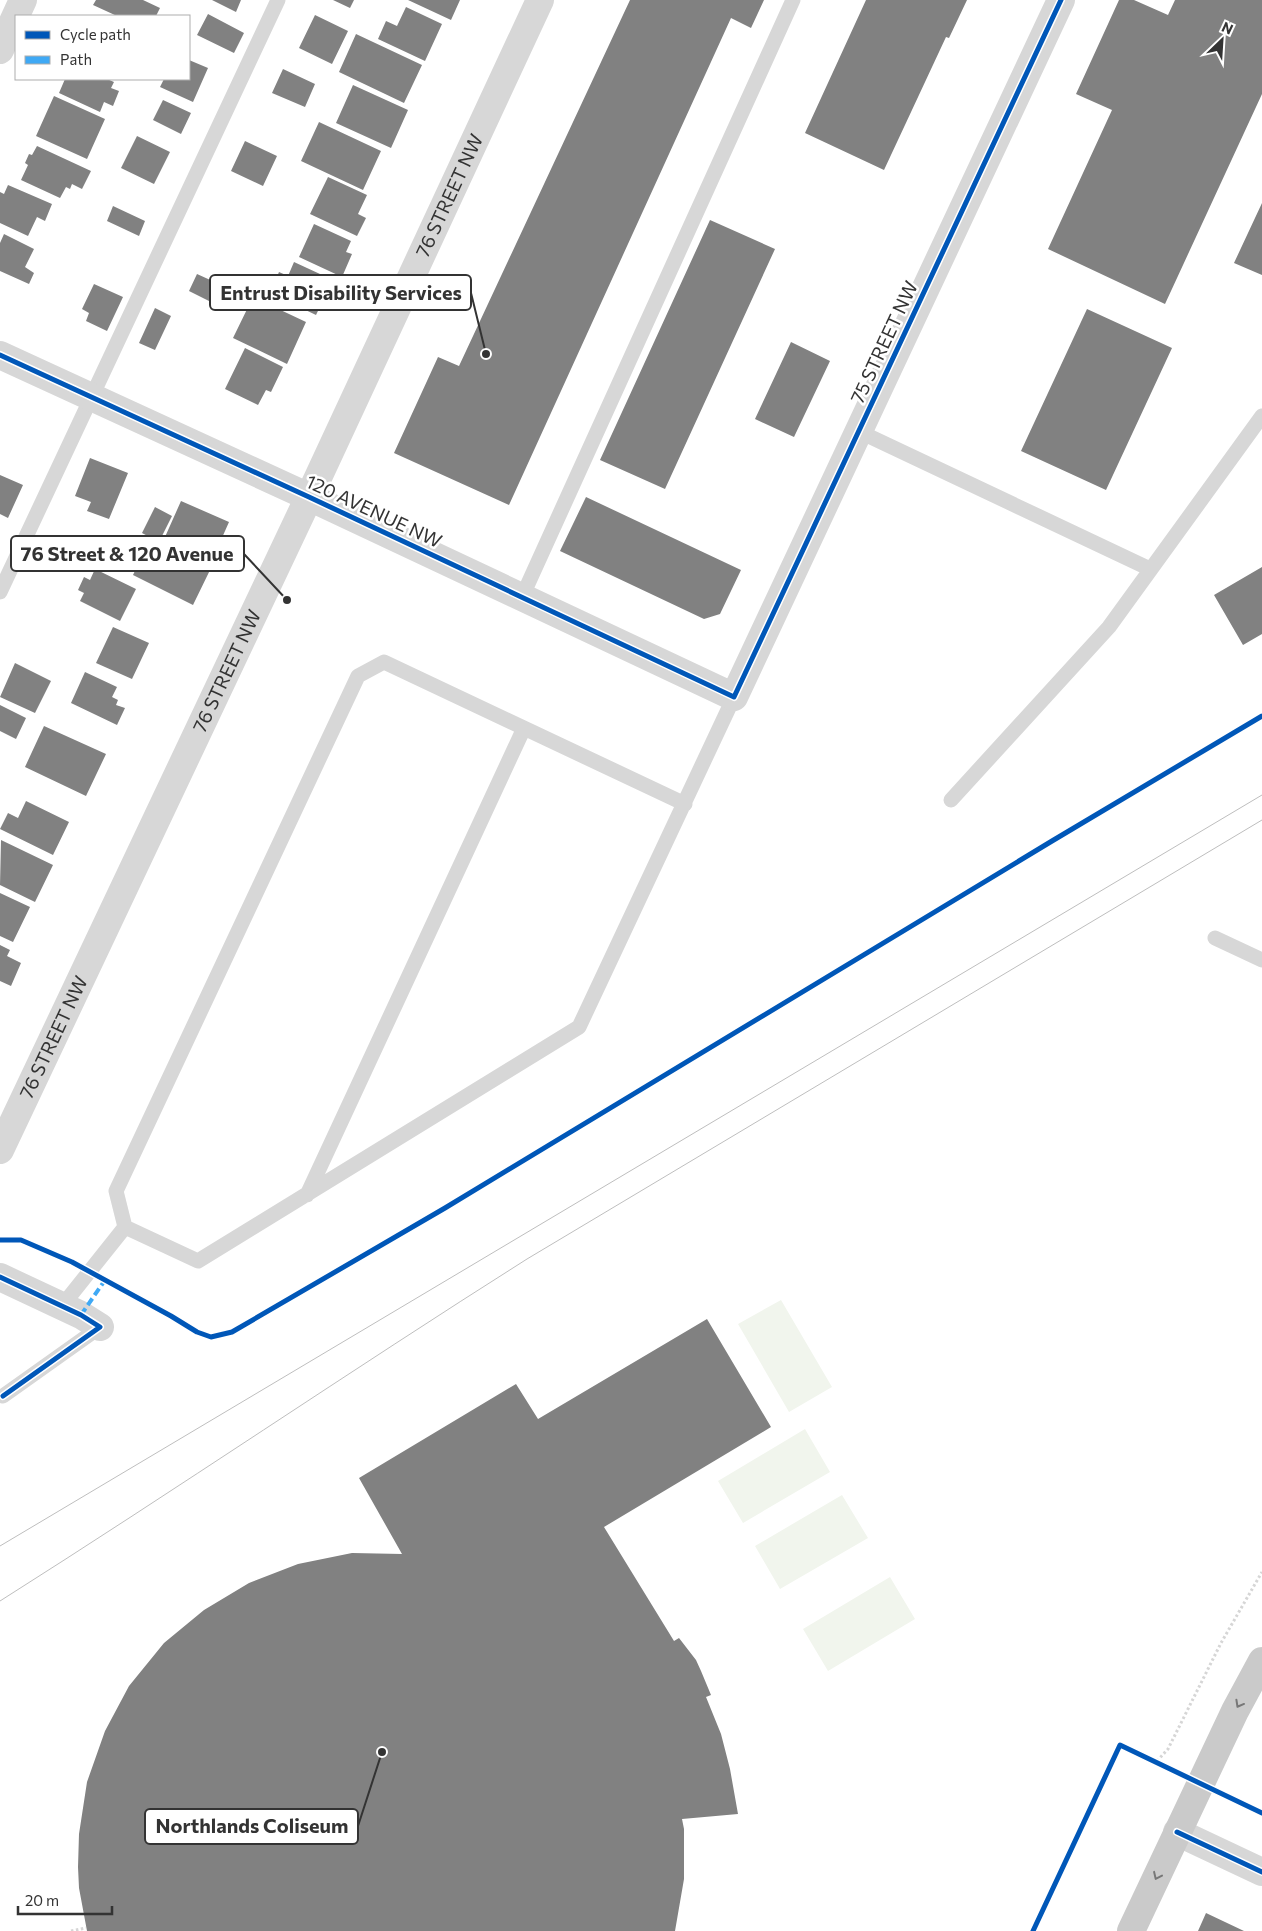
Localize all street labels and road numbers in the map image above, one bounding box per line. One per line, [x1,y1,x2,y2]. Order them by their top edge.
street label: 76 STREET NW [410,130,487,260]
street label: 75 STREET NW [845,277,922,407]
street label: 120 AVENUE NW [302,469,446,552]
street label: 76 STREET NW [187,606,265,736]
street label: 76 STREET NW [14,972,92,1102]

